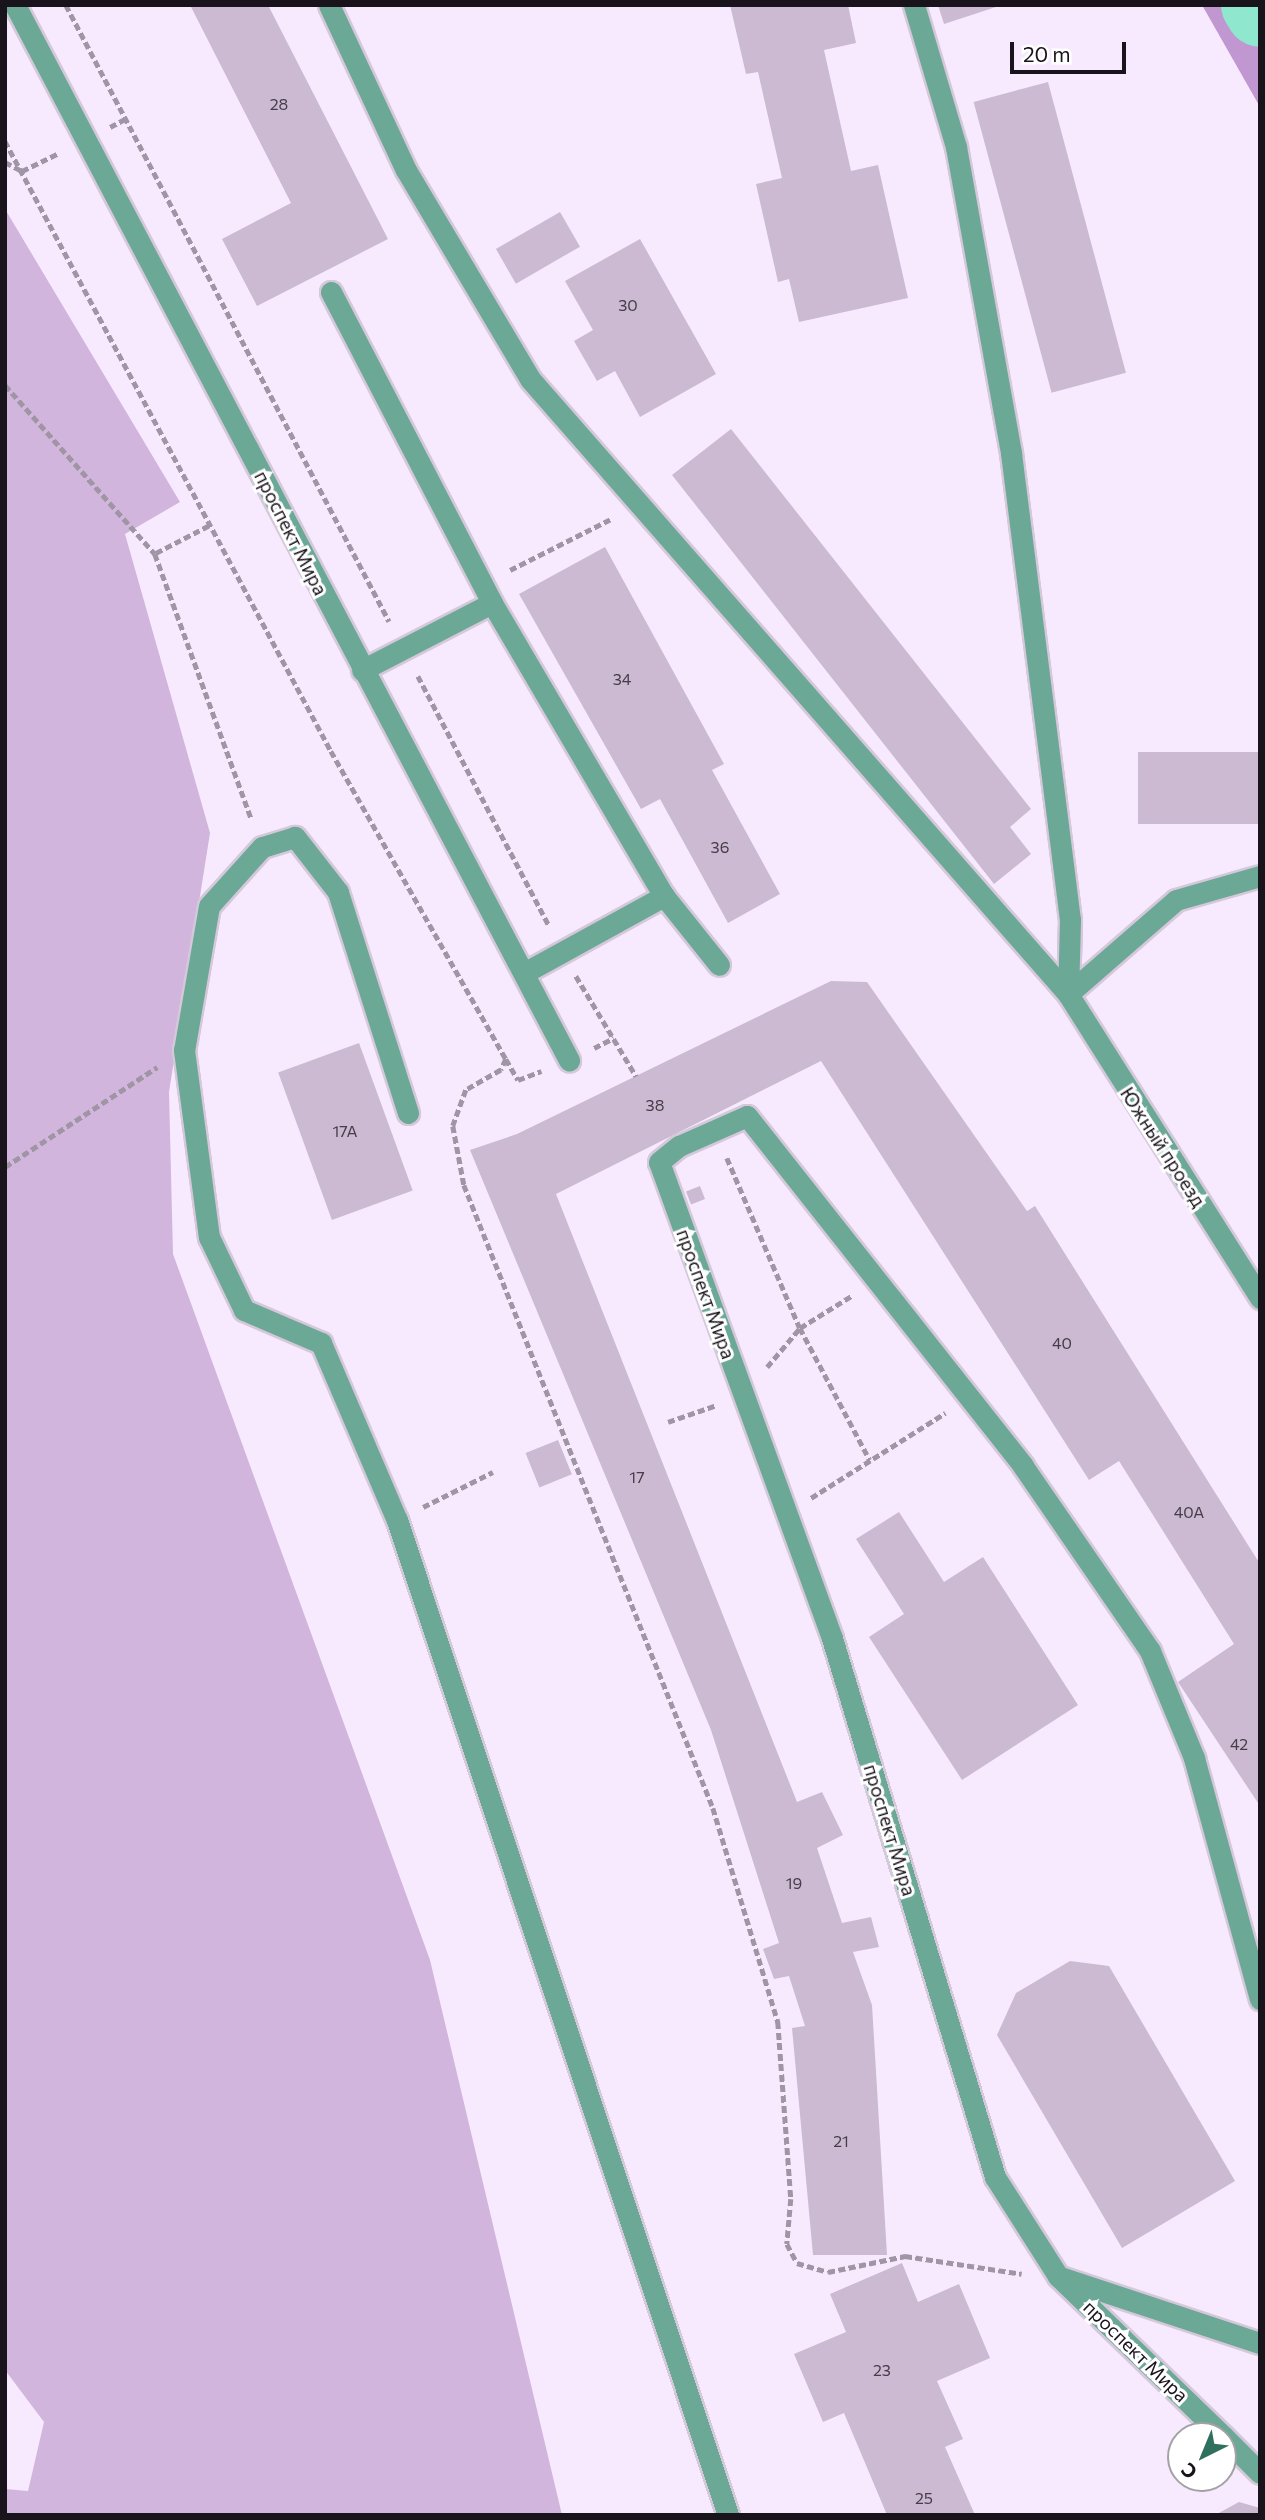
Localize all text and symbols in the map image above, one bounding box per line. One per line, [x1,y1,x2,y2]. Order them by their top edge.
scale bar [1013,28,1128,72]
text: 20 m [1023,41,1071,66]
house number: 28 [270,94,288,114]
house number: 30 [618,295,638,315]
street label: проспект Мира [250,467,332,599]
house number: 34 [613,669,631,689]
house number: 36 [711,837,729,857]
street label: Южный проезд [1116,1083,1210,1211]
house number: 38 [646,1095,664,1115]
house number: 17А [333,1121,357,1141]
street label: проспект Мира [672,1226,740,1362]
house number: 40 [1052,1333,1072,1353]
house number: 17 [629,1467,645,1487]
house number: 40А [1174,1502,1204,1522]
house number: 42 [1230,1734,1248,1754]
street label: проспект Мира [859,1761,921,1899]
house number: 19 [786,1873,802,1893]
house number: 21 [833,2131,849,2151]
street label: проспект Мира [1079,2295,1193,2407]
house number: 23 [873,2360,891,2380]
north arrow [1167,2422,1237,2492]
text: С [1176,2458,1201,2484]
house number: 25 [915,2488,933,2508]

